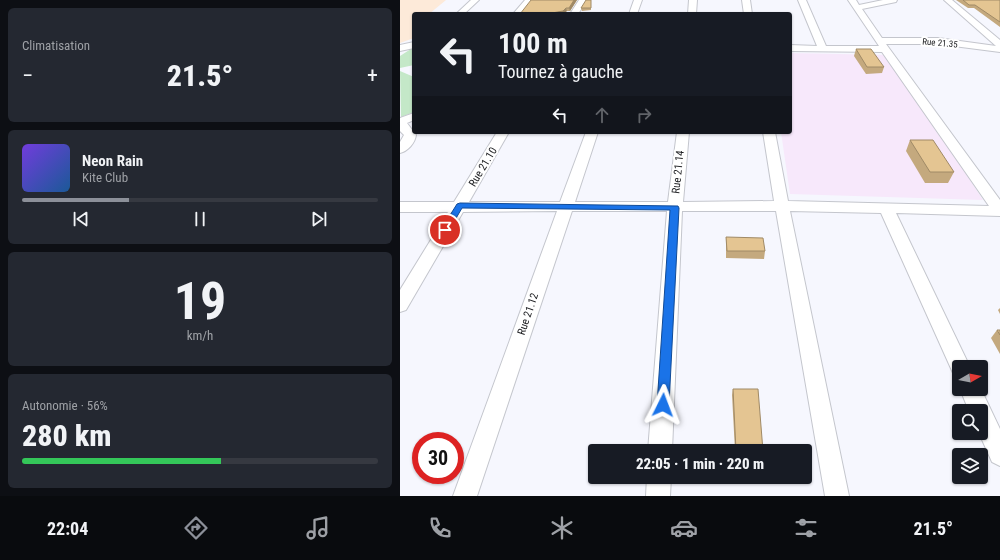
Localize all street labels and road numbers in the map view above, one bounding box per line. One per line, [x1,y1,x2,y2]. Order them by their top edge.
street label: Rue 21.35 [922,36,959,50]
street label: Rue 21.10 [466,145,500,189]
street label: Rue 21.14 [669,149,687,194]
street label: Rue 21.12 [515,291,541,337]

